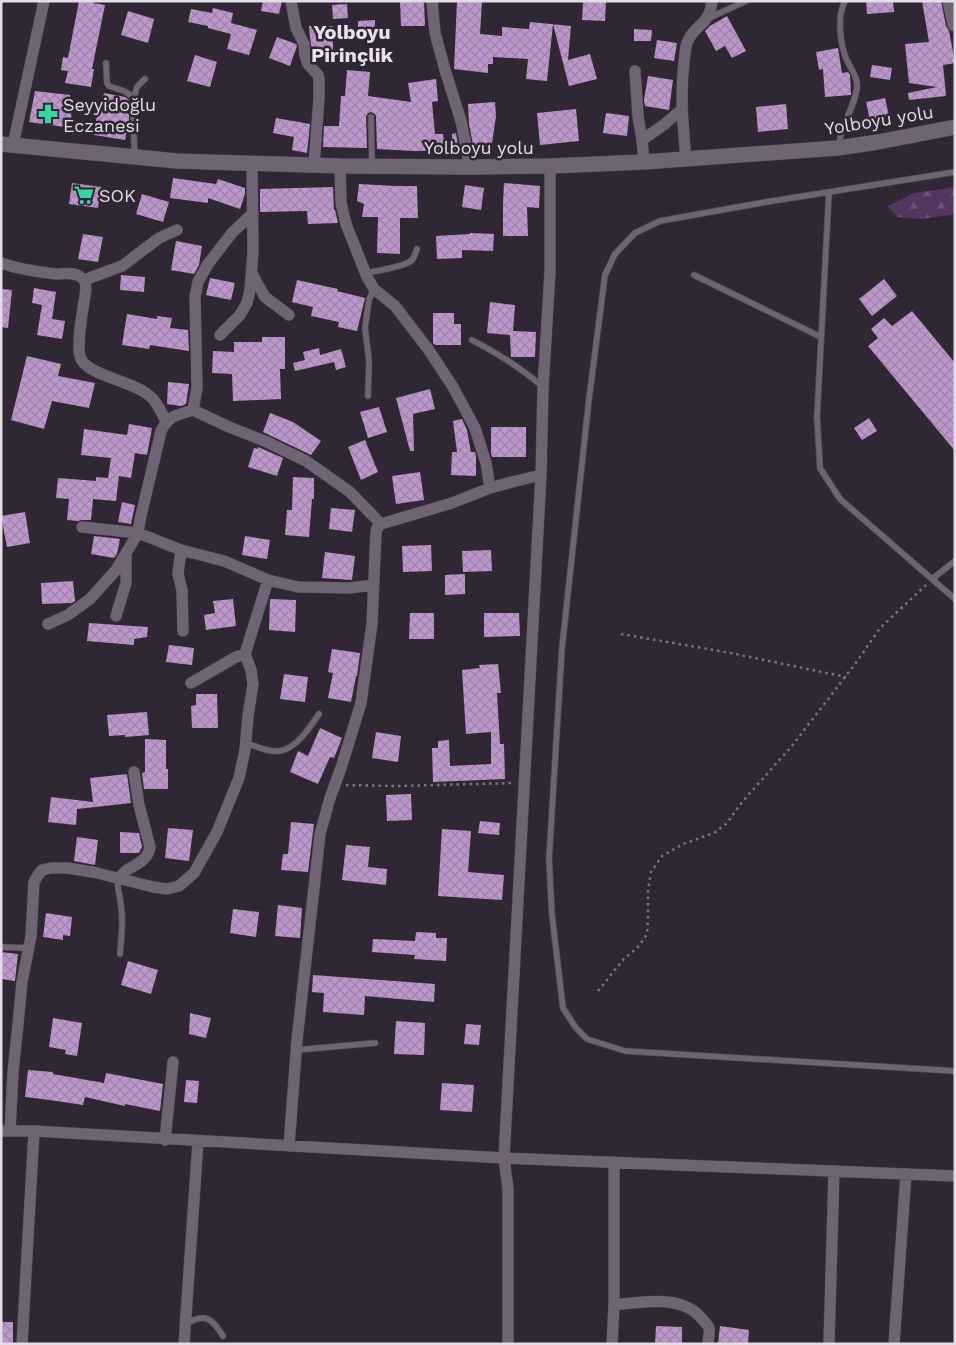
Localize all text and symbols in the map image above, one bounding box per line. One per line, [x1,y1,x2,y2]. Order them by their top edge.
district label: Yolboyu Pirinçlik [311,20,394,67]
place label: Seyyidoğlu Eczanesi [63,94,156,136]
street label: Yolboyu yolu [823,101,935,139]
pharmacy icon: Seyyidoğlu Eczanesi [37,103,59,125]
street label: Yolboyu yolu [424,137,534,158]
supermarket icon: SOK [73,184,95,206]
place label: SOK [99,185,136,206]

